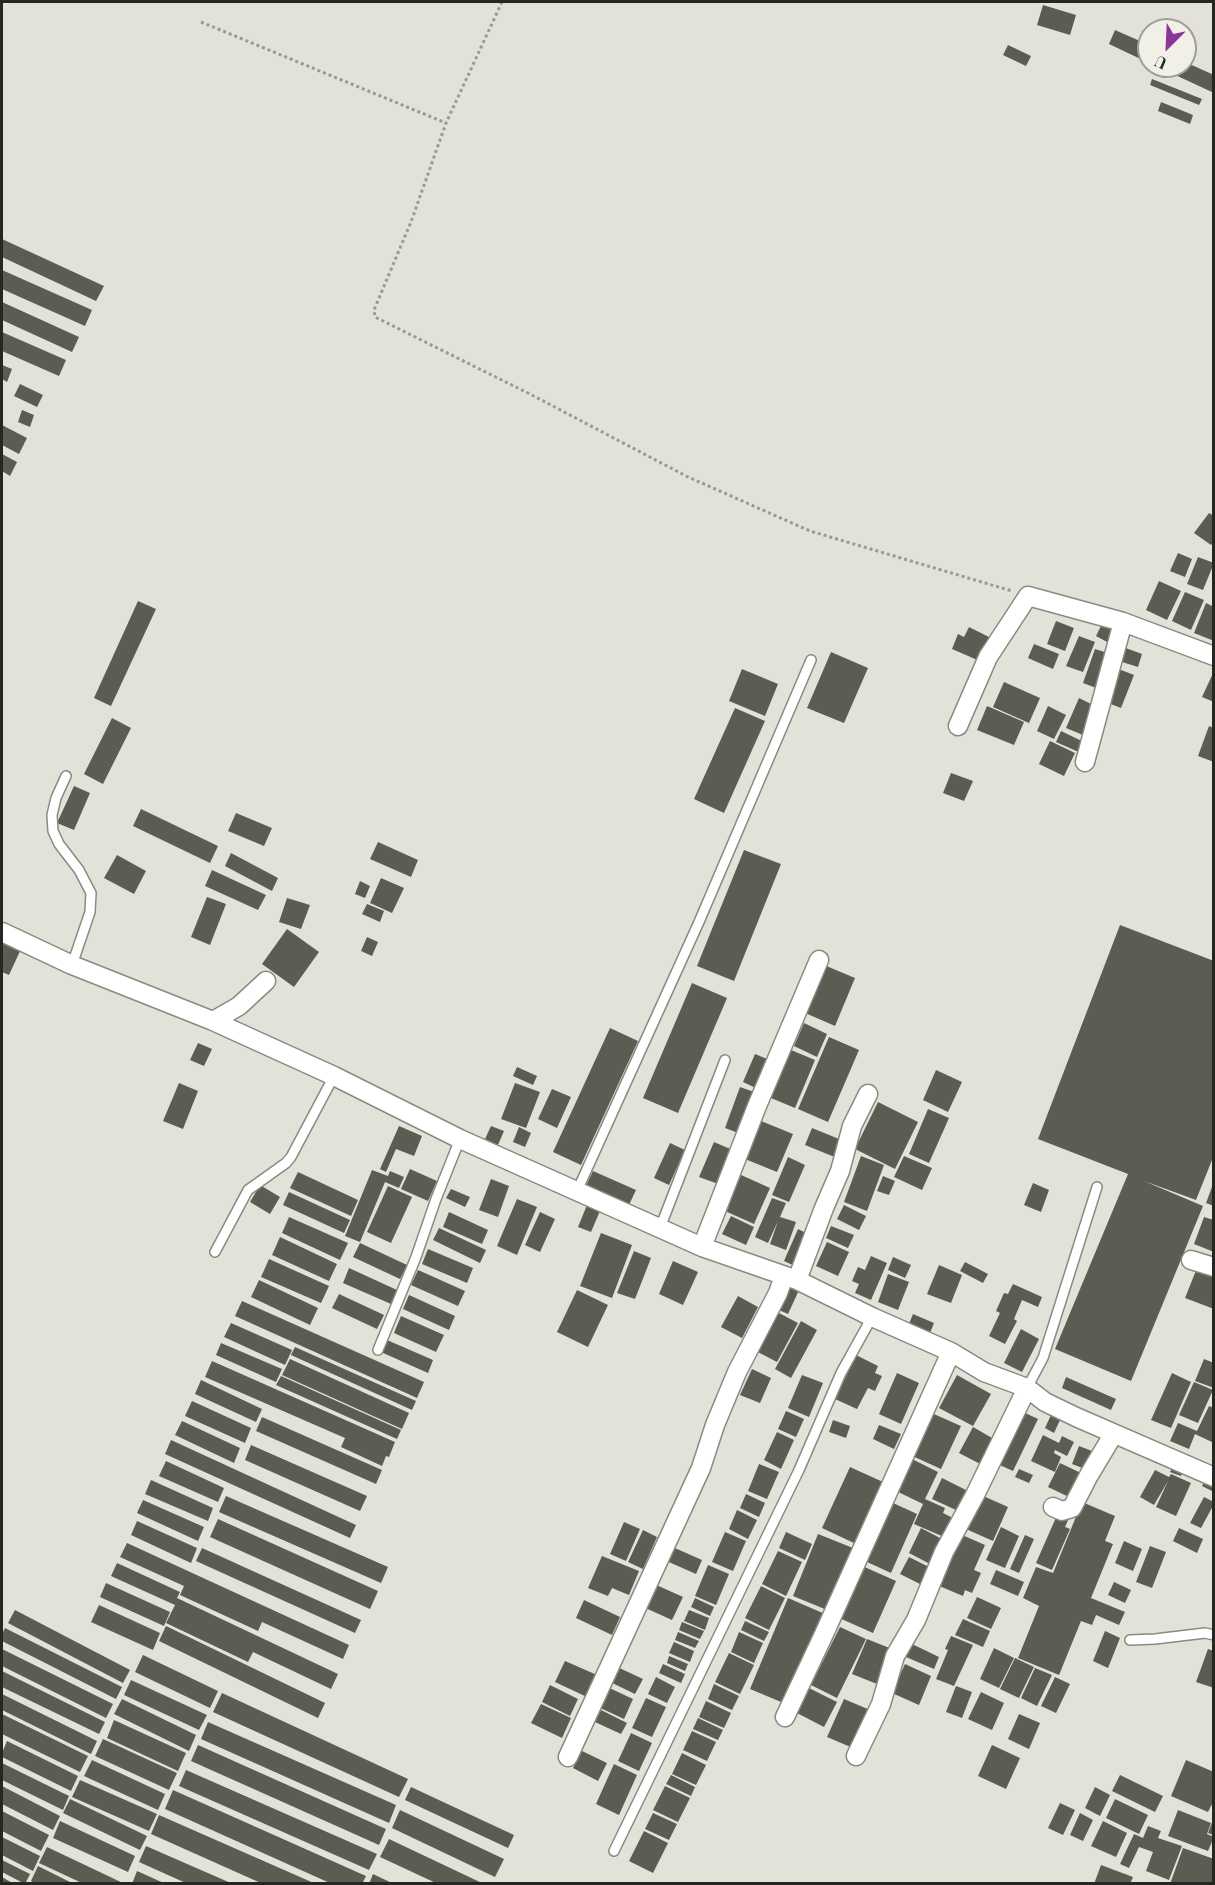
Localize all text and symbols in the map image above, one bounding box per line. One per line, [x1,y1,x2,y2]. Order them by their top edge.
north arrow [1137,18,1197,78]
text: U [1151,51,1170,75]

